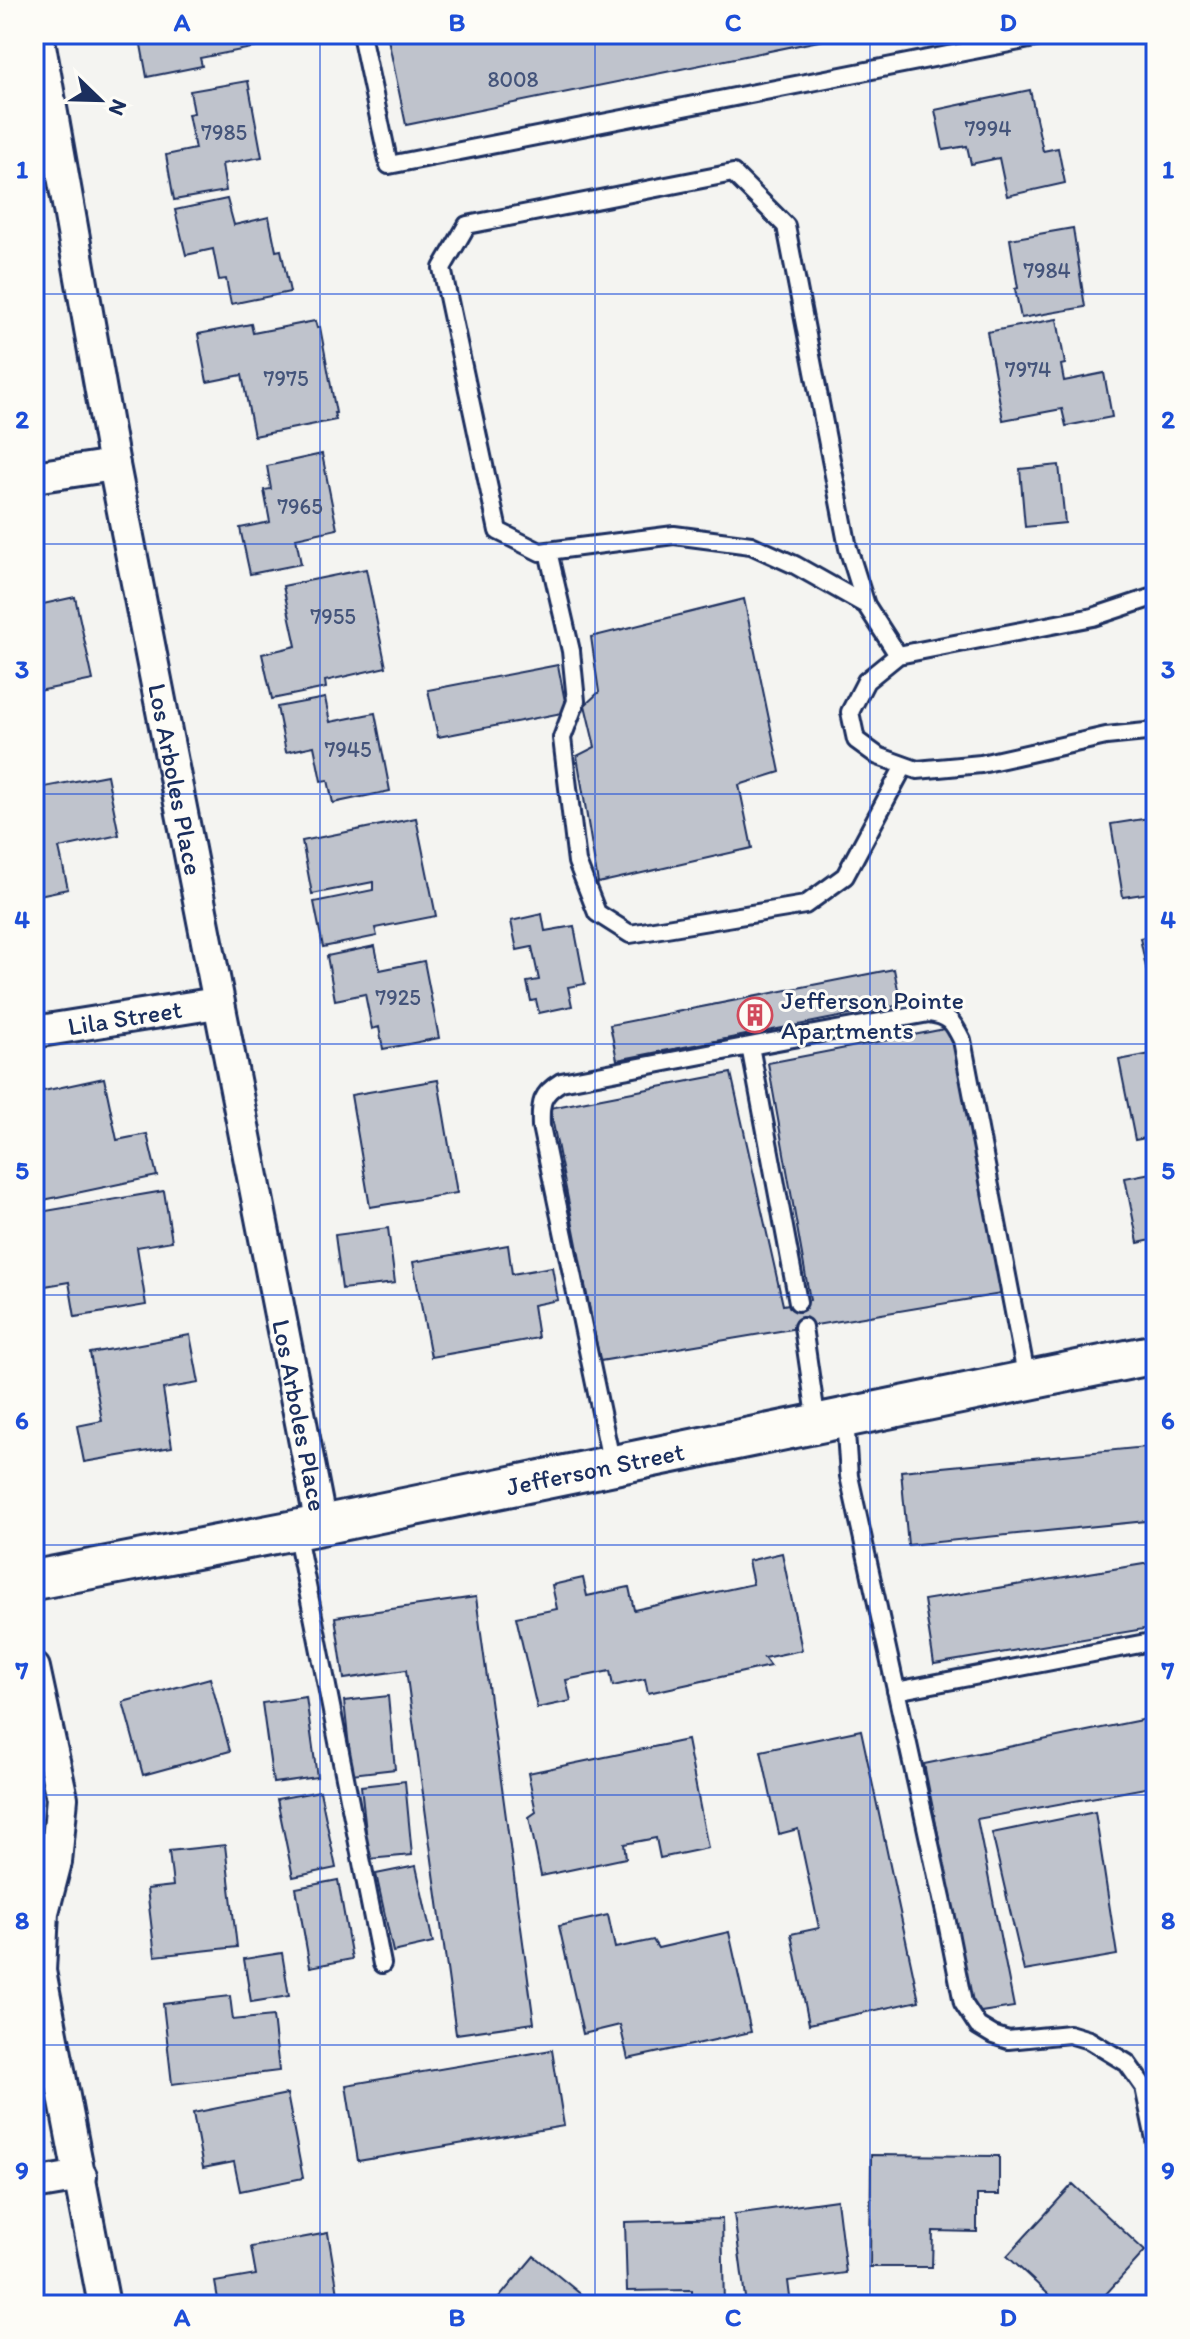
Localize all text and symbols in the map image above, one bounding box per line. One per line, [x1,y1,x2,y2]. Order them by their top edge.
text: A [173,6,191,38]
text: B [449,6,466,38]
text: C [725,6,742,38]
text: D [999,6,1017,38]
north arrow [60,60,140,140]
house number: 8008 [487,66,539,93]
text: N [103,96,133,120]
house number: 7994 [964,115,1012,142]
house number: 7985 [201,119,247,146]
text: 1 [16,153,28,185]
text: 1 [1162,153,1174,185]
house number: 7984 [1023,257,1071,284]
house number: 7974 [1005,356,1051,383]
house number: 7975 [264,365,308,392]
text: 2 [15,403,29,435]
text: 2 [1161,403,1175,435]
house number: 7965 [277,493,323,520]
house number: 7955 [310,603,356,630]
text: 3 [15,653,29,685]
text: 3 [1161,653,1175,685]
street label: Los Arboles Place [141,681,210,878]
house number: 7945 [324,736,372,763]
text: 4 [14,903,30,935]
text: 4 [1160,903,1176,935]
house number: 7925 [375,984,421,1011]
place label: Jefferson Pointe Apartments [781,984,964,1046]
street label: Lila Street [65,993,184,1042]
building icon: Jefferson Pointe Apartments [736,996,774,1034]
text: 5 [15,1154,29,1186]
text: 5 [1161,1154,1175,1186]
street label: Los Arboles Place [265,1317,334,1514]
text: 6 [15,1404,29,1436]
text: 6 [1161,1404,1175,1436]
street label: Jefferson Street [503,1435,687,1503]
text: 7 [15,1654,29,1686]
text: 7 [1161,1654,1175,1686]
text: 8 [15,1904,29,1936]
text: 8 [1161,1904,1175,1936]
text: 9 [15,2154,29,2186]
text: 9 [1161,2154,1175,2186]
text: A [173,2301,191,2333]
text: B [449,2301,466,2333]
text: C [725,2301,742,2333]
text: D [999,2301,1017,2333]

